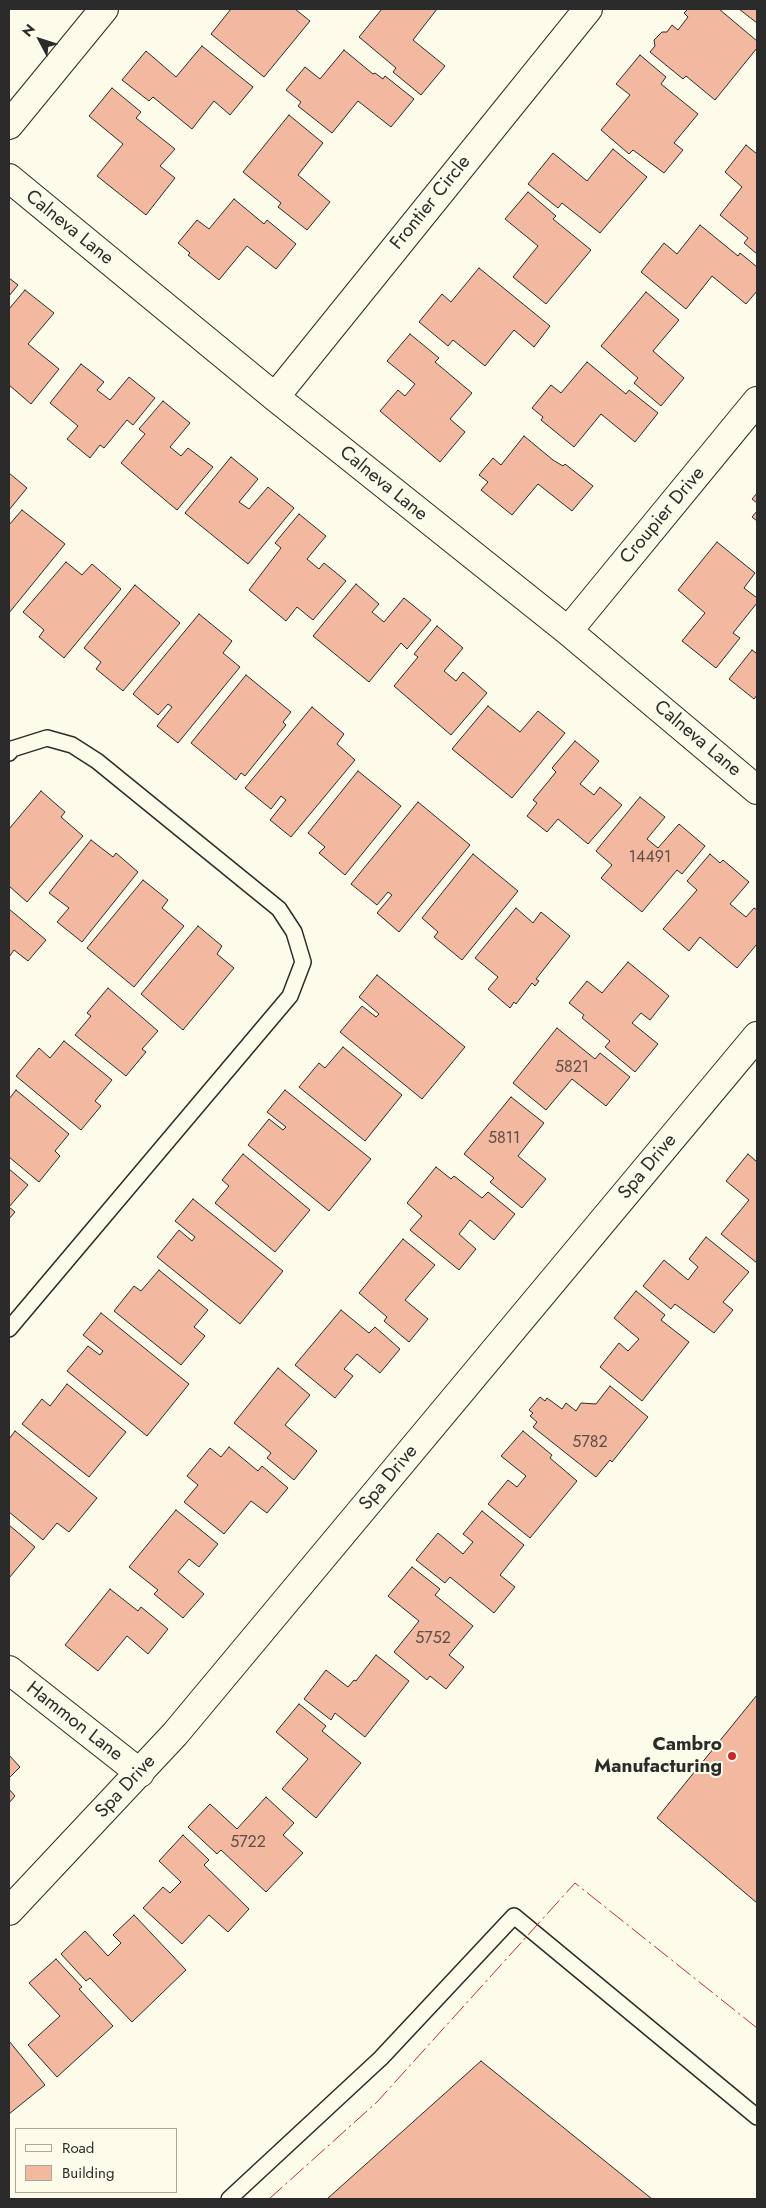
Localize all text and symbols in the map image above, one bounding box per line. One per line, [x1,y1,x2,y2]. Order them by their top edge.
north arrow [15,15,65,65]
text: N [17,20,40,41]
street label: Frontier Circle [386,151,476,255]
street label: Calneva Lane [20,186,118,270]
street label: Calneva Lane [334,442,432,526]
street label: Croupier Drive [616,463,710,569]
street label: Calneva Lane [649,696,745,782]
house number: 14491 [629,848,671,868]
house number: 5821 [555,1058,589,1078]
house number: 5811 [488,1129,520,1149]
street label: Spa Drive [614,1130,682,1204]
house number: 5782 [572,1433,608,1453]
street label: Spa Drive [355,1441,423,1515]
house number: 5752 [415,1629,451,1649]
street label: Hammon Lane [21,1677,127,1767]
place label: Cambro Manufacturing [594,1734,722,1778]
marker: Cambro Manufacturing [726,1750,738,1762]
street label: Spa Drive [91,1751,161,1823]
house number: 5722 [230,1833,266,1853]
legend [15,2128,178,2193]
text: Road [62,2137,94,2159]
text: Building [62,2162,114,2184]

